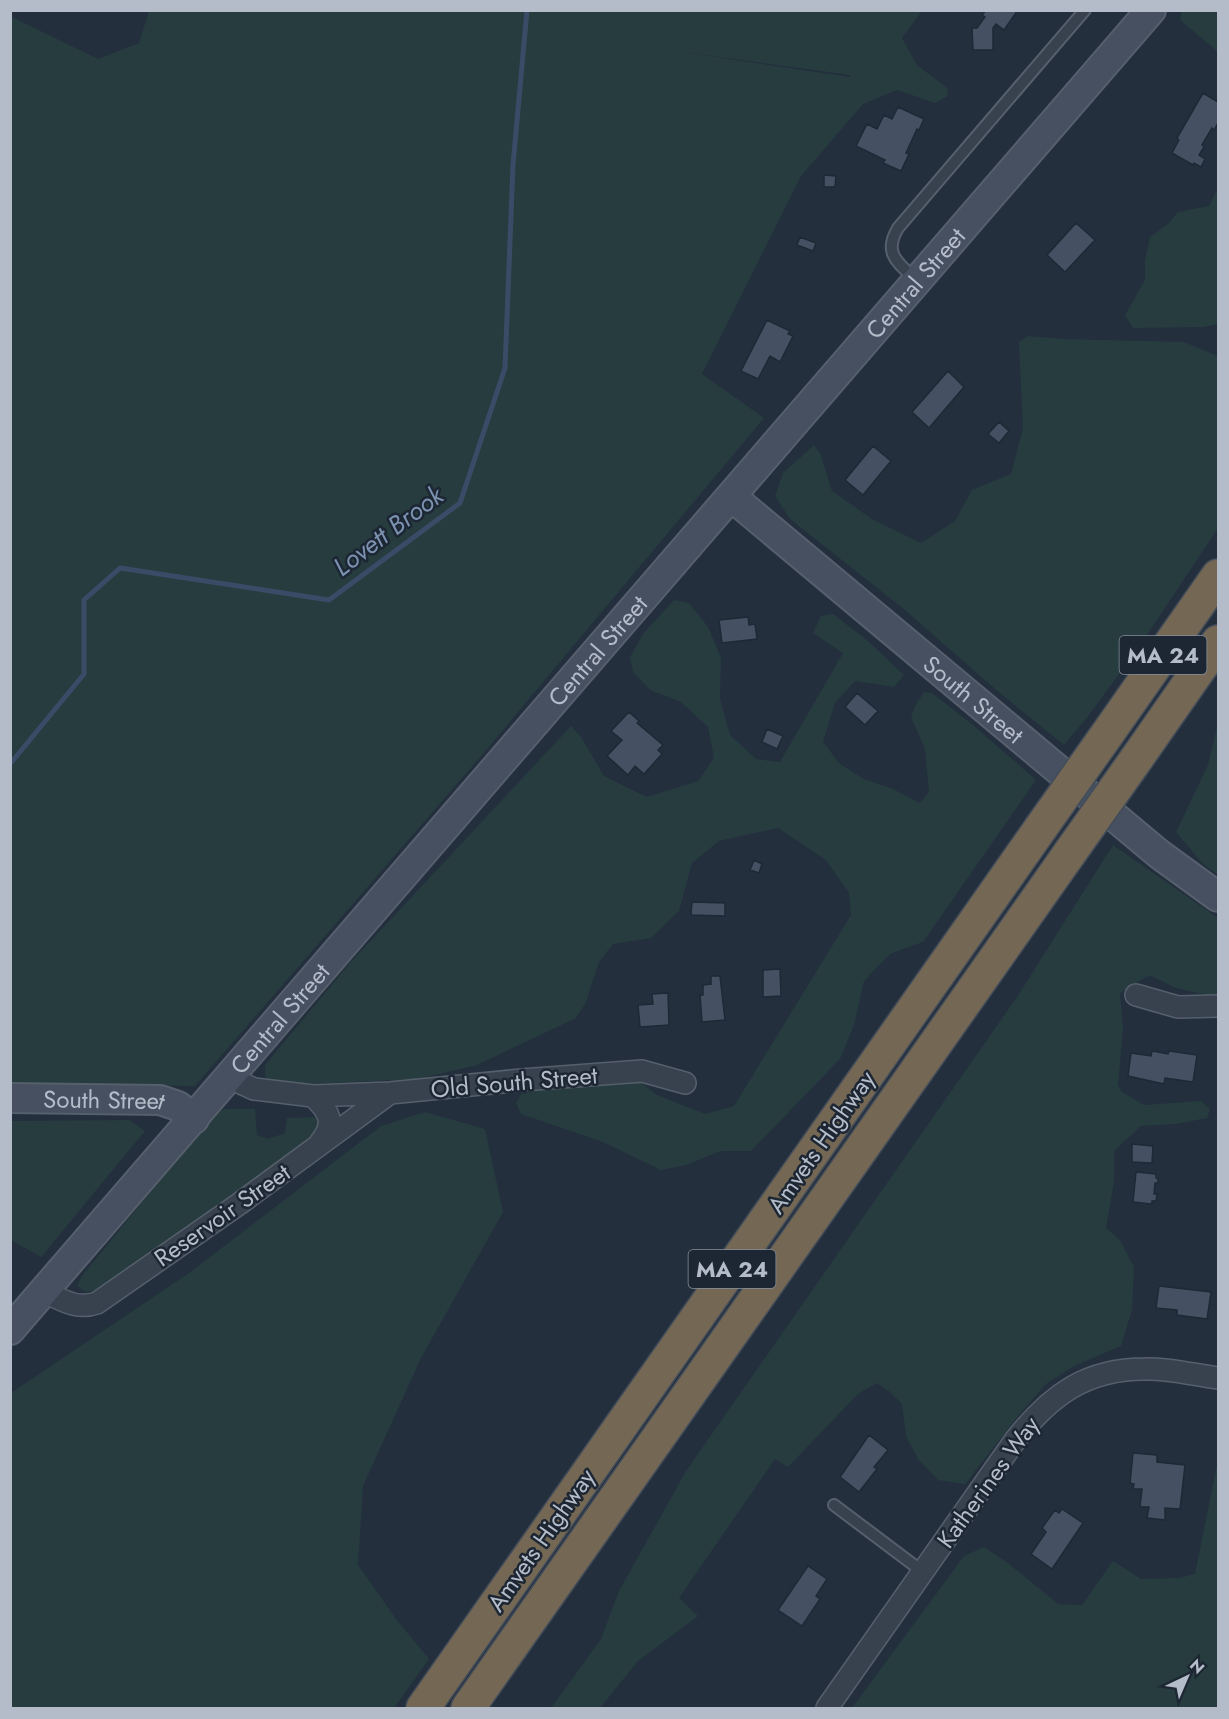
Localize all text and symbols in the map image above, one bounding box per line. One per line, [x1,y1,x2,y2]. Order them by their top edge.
street label: Central Street [857,219,973,346]
water label: Lovett Brook [325,476,453,585]
street label: Central Street [539,587,655,714]
road number: MA 24 [1120,636,1206,674]
street label: South Street [916,647,1032,752]
street label: Central Street [221,955,338,1082]
street label: Old South Street [429,1057,599,1107]
street label: Amvets Highway [759,1063,884,1221]
street label: South Street [43,1081,170,1118]
street label: Reservoir Street [147,1155,297,1275]
road number: MA 24 [688,1250,776,1288]
street label: Katherines Way [928,1408,1048,1555]
street label: Amvets Highway [479,1461,604,1619]
north arrow [1157,1647,1217,1707]
text: N [1185,1654,1210,1679]

